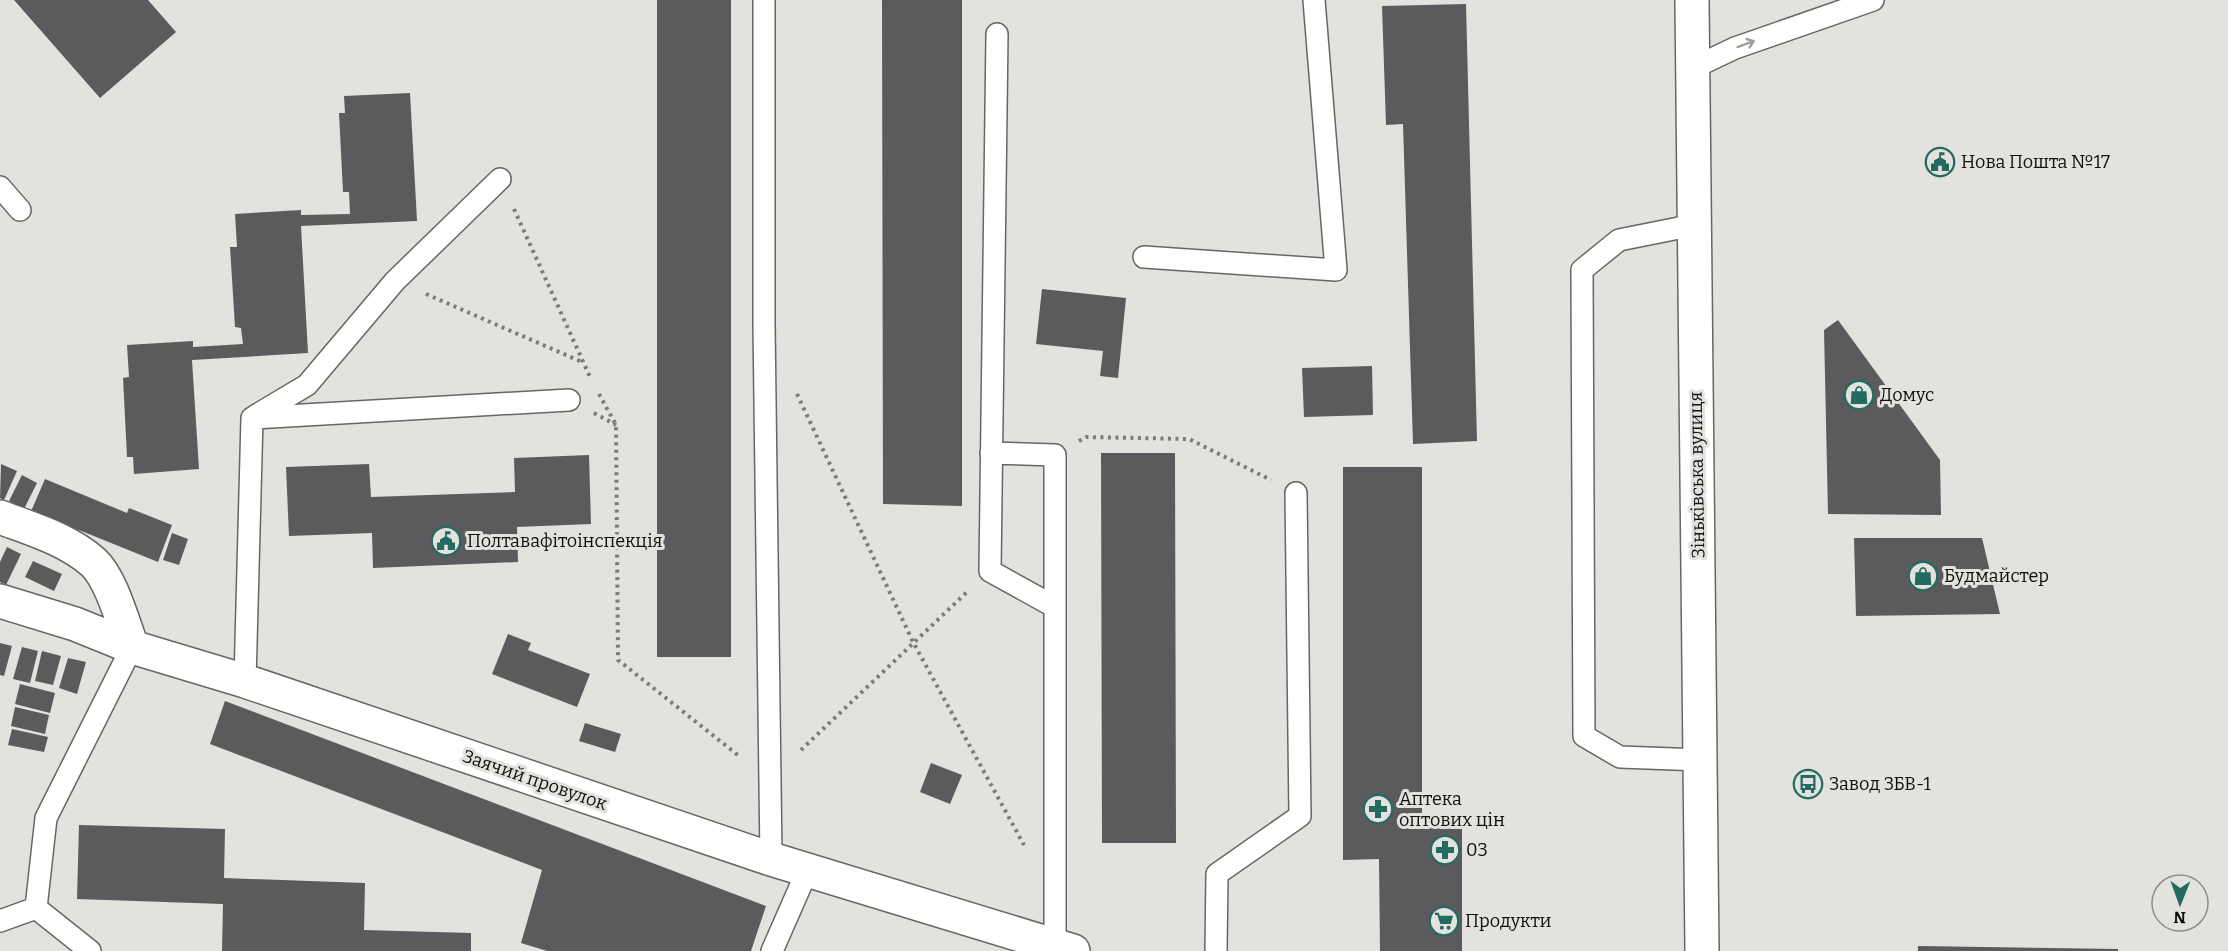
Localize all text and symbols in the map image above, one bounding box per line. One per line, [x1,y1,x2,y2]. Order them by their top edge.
one-way arrow [1736,38,1755,49]
public building icon: Нова Пошта №17 [1924,146,1956,178]
place label: Нова Пошта №17 [1961,151,2110,173]
shop icon: Домус [1843,379,1875,411]
place label: Домус [1880,384,1934,406]
street label: Зіньківська вулиця [1685,392,1709,558]
public building icon: Полтавафітоінспекція [430,525,462,557]
place label: Полтавафітоінспекція [467,530,663,552]
shop icon: Будмайстер [1907,560,1939,592]
place label: Будмайстер [1944,565,2049,587]
street label: Заячий провулок [460,745,610,815]
bus stop icon: Завод ЗБВ-1 [1792,768,1824,800]
place label: Завод ЗБВ-1 [1829,773,1931,795]
place label: Аптека оптових цін [1399,788,1505,831]
pharmacy icon: Аптека оптових цін [1362,793,1394,825]
pharmacy icon: 03 [1429,834,1461,866]
place label: 03 [1466,839,1488,861]
north arrow [2150,873,2210,933]
supermarket icon: Продукти [1428,905,1460,937]
text: N [2173,908,2186,927]
place label: Продукти [1465,910,1551,932]

